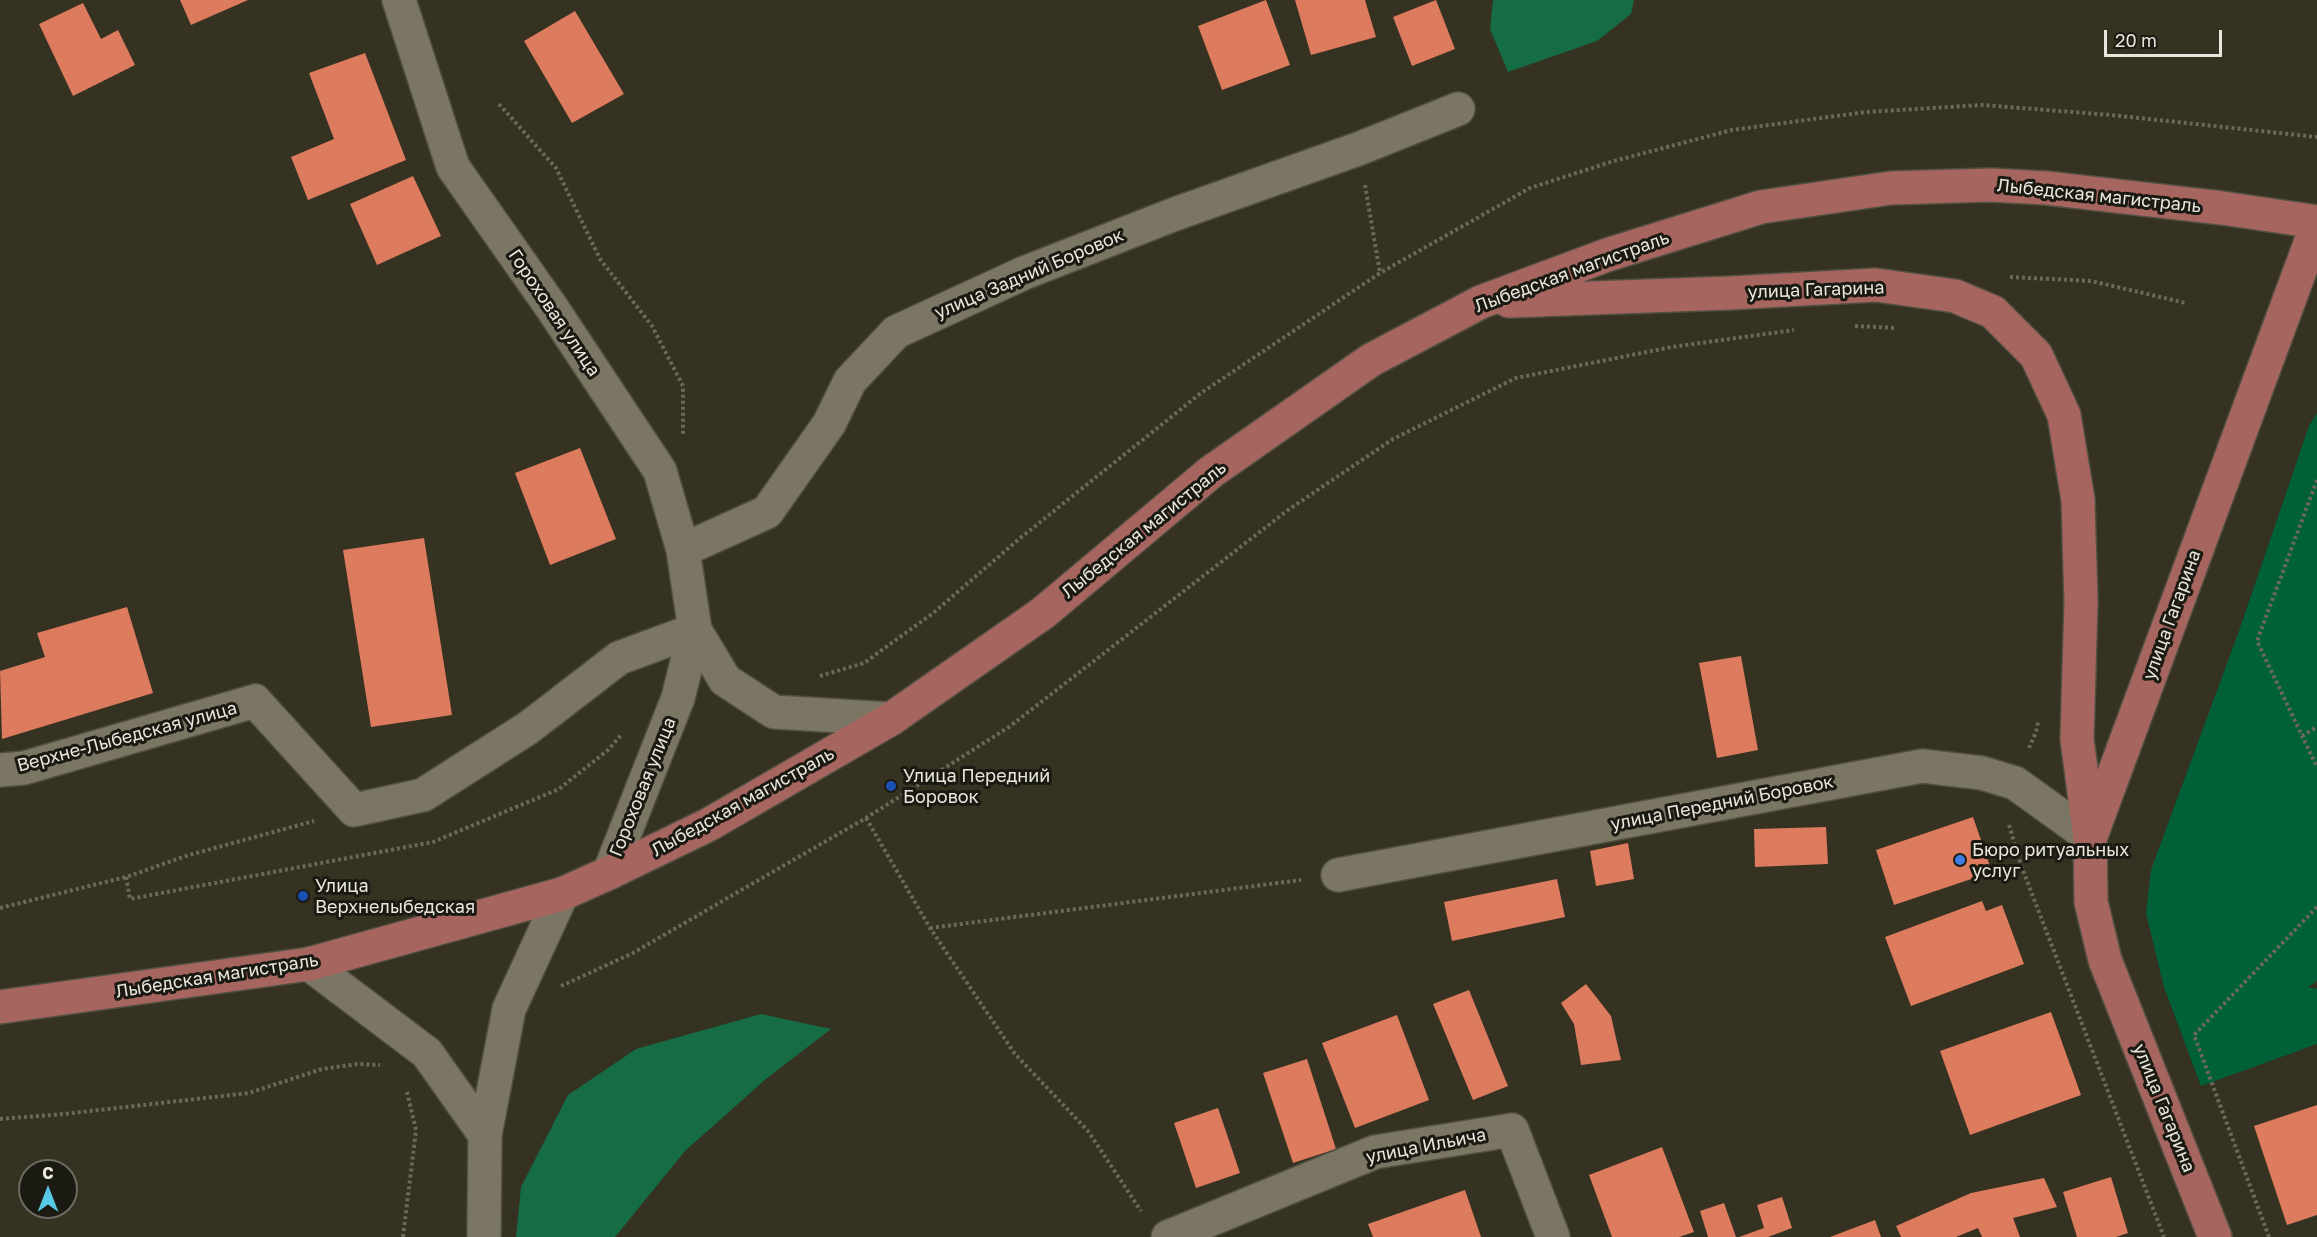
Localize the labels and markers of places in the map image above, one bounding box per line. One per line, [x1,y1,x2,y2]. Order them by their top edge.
place label: Улица Передний Боровок [903,765,1050,808]
marker: Улица Передний Боровок [884,779,898,793]
place label: Бюро ритуальных услуг [1972,839,2129,882]
marker: Бюро ритуальных услуг [1953,853,1967,867]
place label: Улица Верхнелыбедская [315,875,475,918]
marker: Улица Верхнелыбедская [296,889,310,903]

